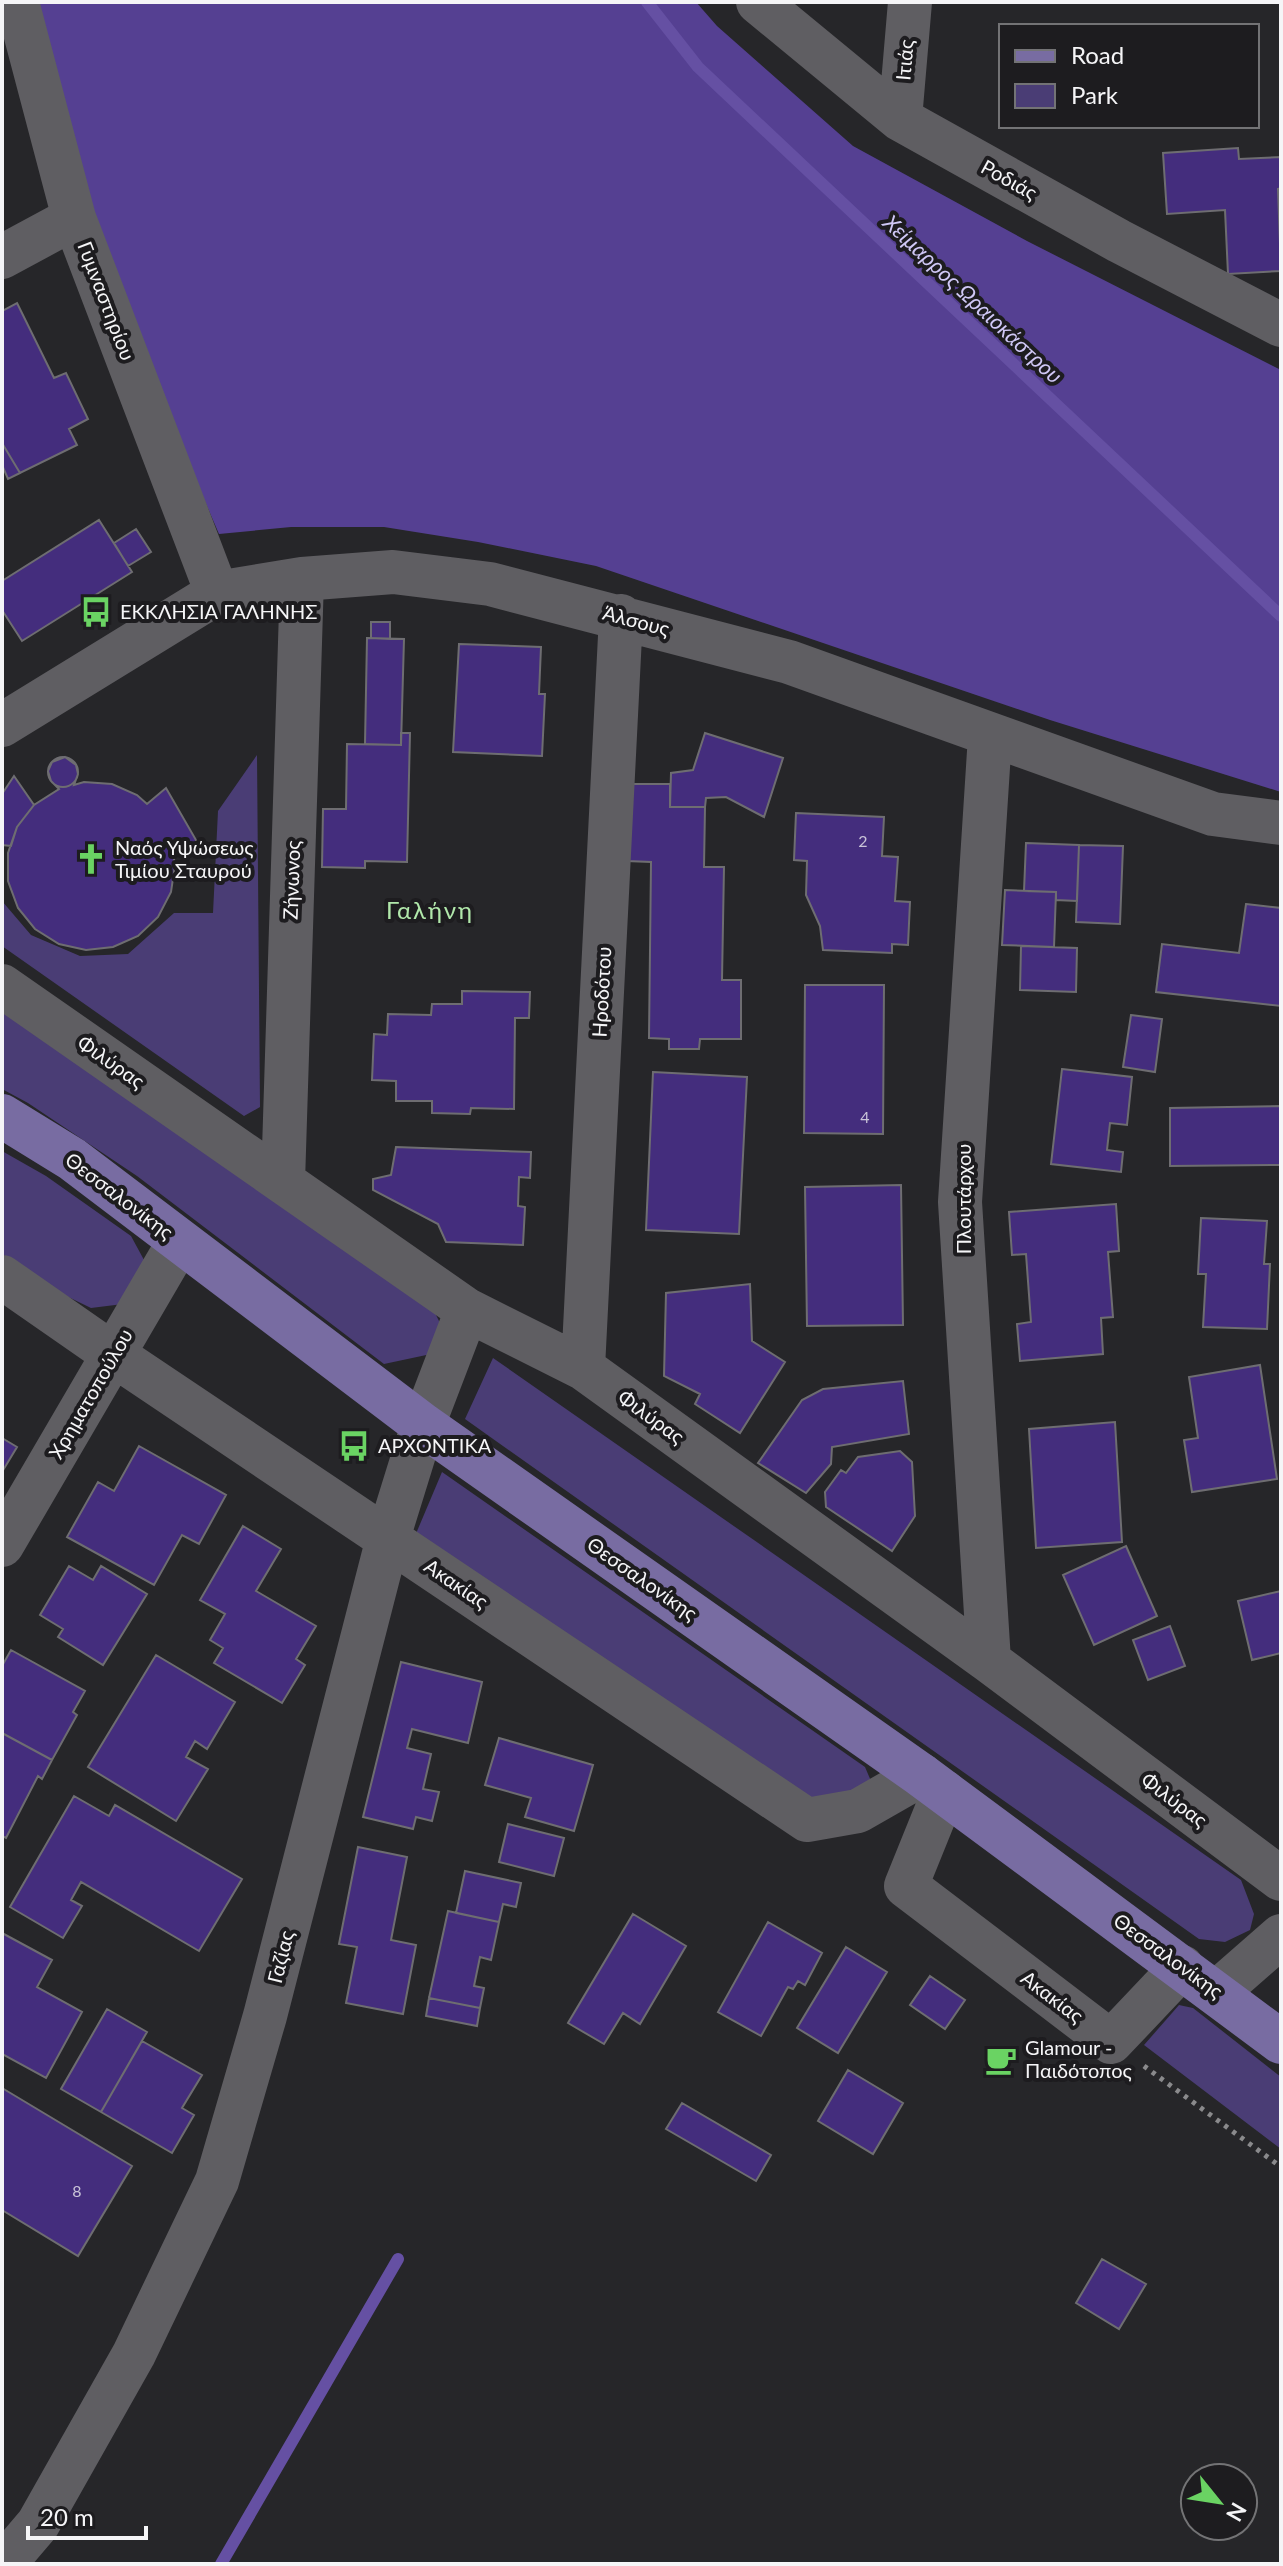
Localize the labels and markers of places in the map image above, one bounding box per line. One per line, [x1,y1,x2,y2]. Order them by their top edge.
bus stop icon: ΕΚΚΛΗΣΙΑ ΓΑΛΗΝΗΣ [79,595,113,629]
place label: ΕΚΚΛΗΣΙΑ ΓΑΛΗΝΗΣ [120,599,317,623]
place label: Ναός Υψώσεως Τιμίου Σταυρού [115,835,254,882]
church icon: Ναός Υψώσεως Τιμίου Σταυρού [74,842,108,876]
bus stop icon: ΑΡΧΟΝΤΙΚΑ [337,1429,371,1463]
place label: ΑΡΧΟΝΤΙΚΑ [378,1433,492,1457]
place label: Glamour - Παιδότοπος [1025,2035,1132,2082]
cafe icon: Glamour - Παιδότοπος [984,2043,1018,2077]

